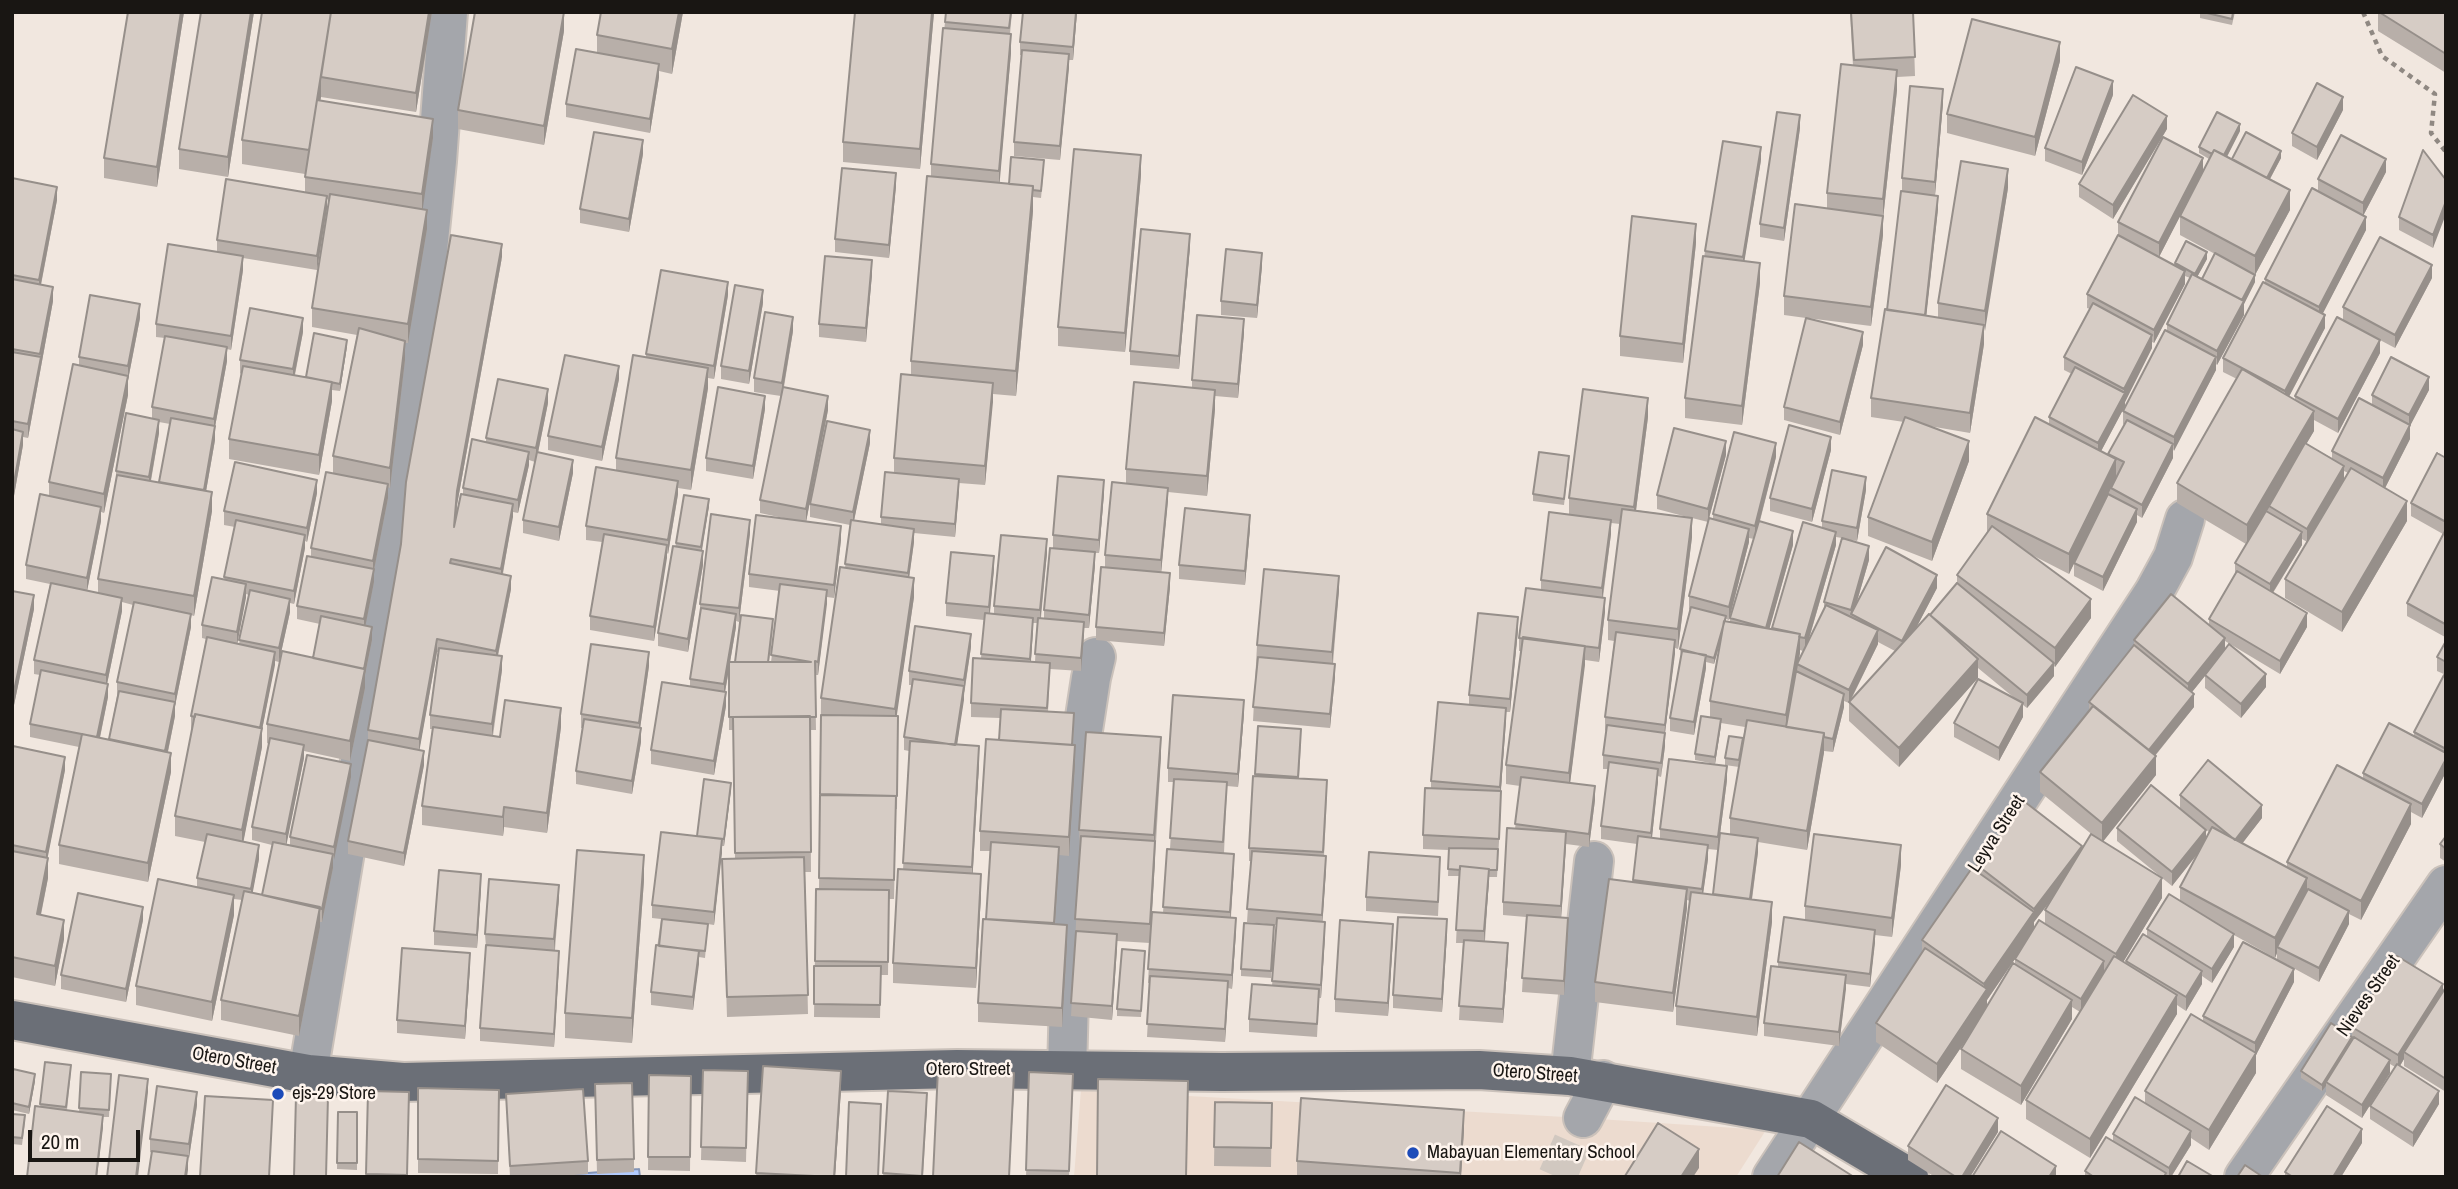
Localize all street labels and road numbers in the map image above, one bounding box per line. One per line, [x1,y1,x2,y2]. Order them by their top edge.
street label: Leyva Street [1964,791,2030,877]
street label: Nieves Street [2333,951,2405,1041]
street label: Otero Street [190,1042,278,1080]
street label: Otero Street [926,1059,1010,1081]
street label: Otero Street [1492,1060,1578,1088]

